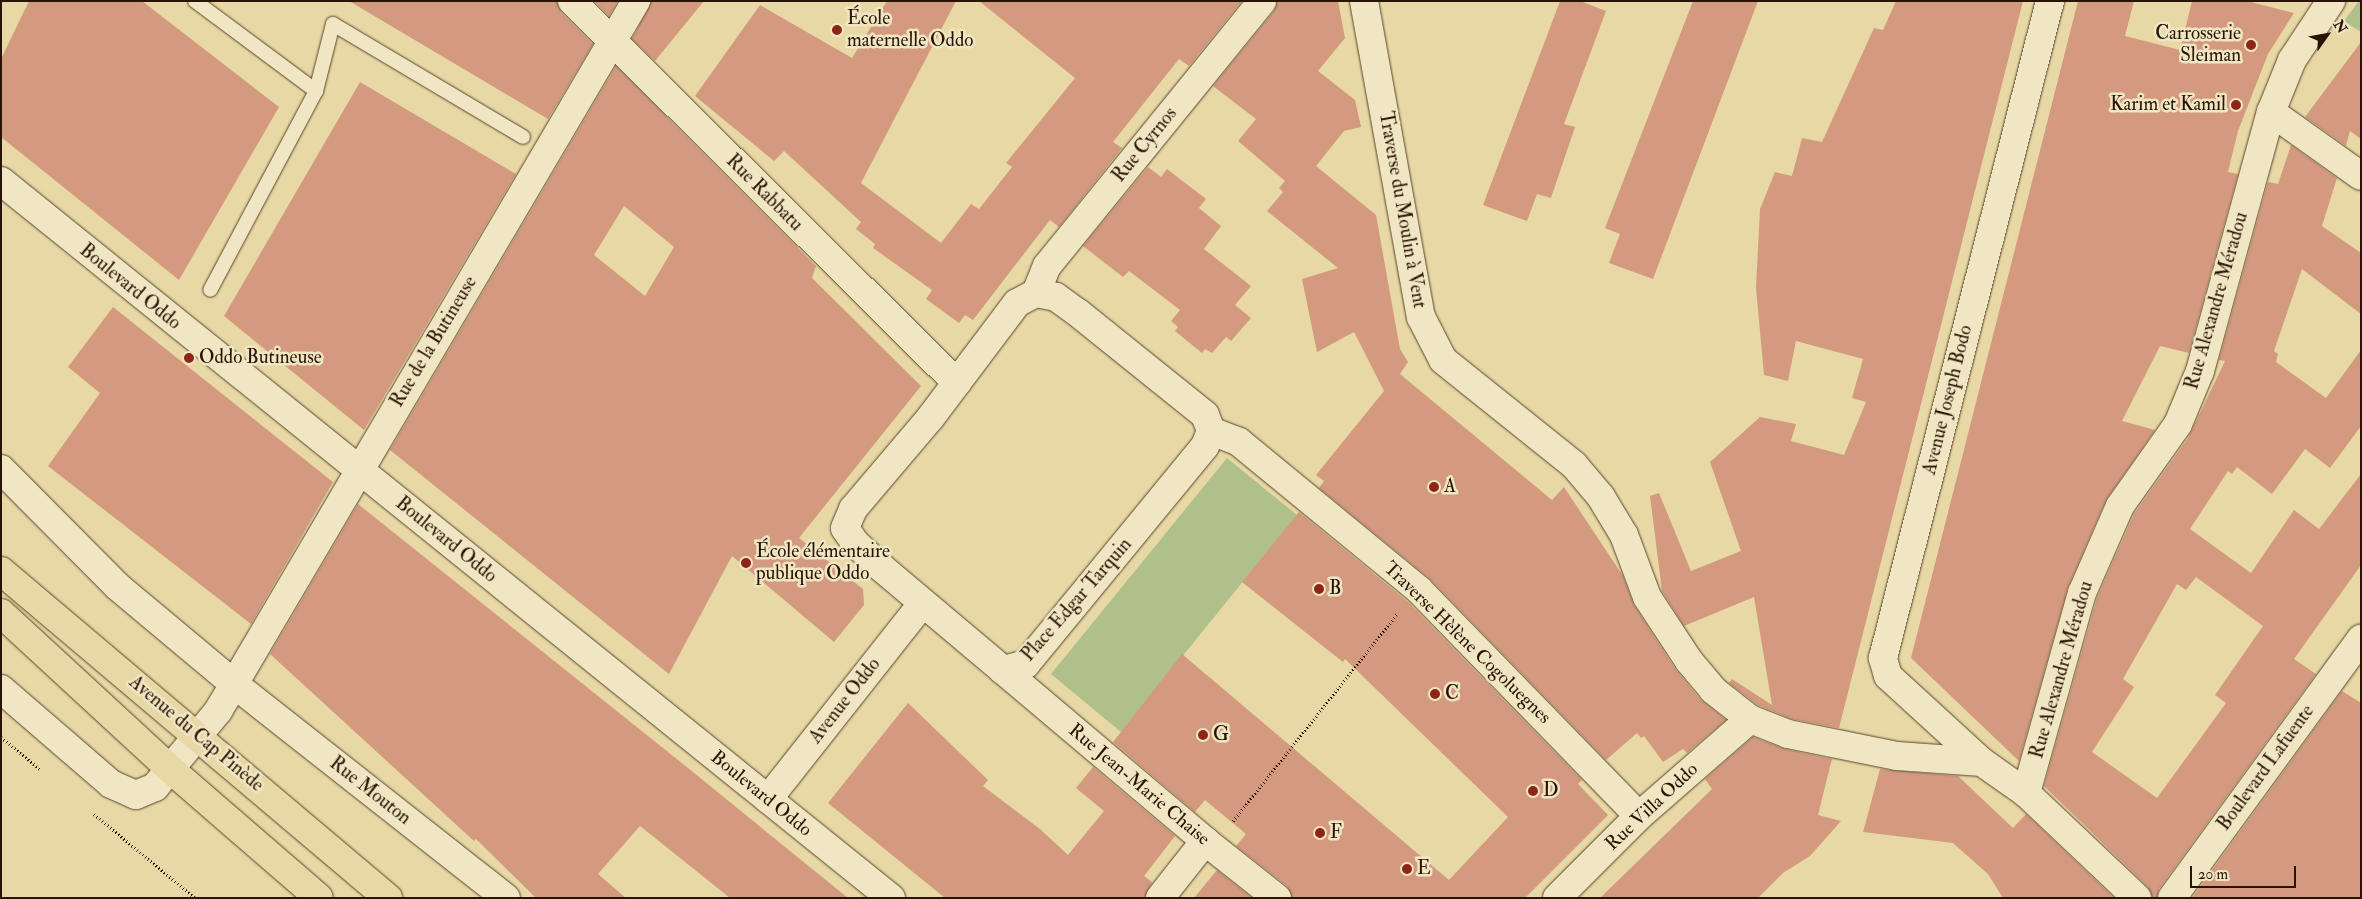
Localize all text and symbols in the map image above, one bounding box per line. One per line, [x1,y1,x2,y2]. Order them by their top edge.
place label: École maternelle Oddo [847,8,973,52]
north arrow [2302,10,2352,60]
text: N [2330,17,2351,37]
place label: Carrosserie Sleiman [2155,23,2241,67]
marker: École maternelle Oddo [831,24,843,36]
marker: Carrosserie Sleiman [2245,39,2257,51]
place label: Karim et Kamil [2110,94,2226,116]
marker: Karim et Kamil [2230,99,2242,111]
street label: Rue Cyrnos [1108,103,1182,187]
street label: Traverse du Moulin à Vent [1373,110,1431,310]
street label: Rue Rabbatu [721,150,807,236]
street label: Rue Alexandre Méradou [2181,210,2253,392]
street label: Boulevard Oddo [75,239,185,335]
street label: Rue de la Butineuse [386,272,482,412]
street label: Avenue Joseph Bodo [1918,323,1978,477]
place label: Oddo Butineuse [199,347,322,369]
marker: Oddo Butineuse [183,352,195,364]
place label: A [1444,476,1456,498]
marker: A [1428,481,1440,493]
street label: Boulevard Oddo [391,492,501,588]
street label: Place Edgar Tarquin [1017,534,1137,666]
place label: École élémentaire publique Oddo [756,541,890,585]
marker: École élémentaire publique Oddo [740,557,752,569]
street label: Traverse Hèlène Cogoluegnes [1379,557,1555,729]
place label: B [1329,578,1341,600]
street label: Rue Alexandre Méradou [2026,579,2098,761]
marker: B [1313,583,1325,595]
street label: Avenue Oddo [805,654,885,748]
street label: Avenue du Cap Pinède [124,671,268,797]
place label: C [1445,683,1459,705]
marker: C [1429,688,1441,700]
street label: Boulevard Lafuente [2213,701,2319,835]
street label: Rue Jean-Marie Chaise [1064,719,1214,851]
place label: G [1213,724,1229,746]
marker: G [1197,729,1209,741]
street label: Boulevard Oddo [706,746,816,842]
street label: Rue Mouton [325,752,415,830]
street label: Rue Villa Oddo [1601,758,1703,856]
place label: D [1543,780,1558,802]
marker: D [1527,785,1539,797]
place label: F [1330,822,1342,844]
marker: F [1314,827,1326,839]
scale bar [2192,856,2298,888]
place label: E [1417,858,1431,880]
marker: E [1401,863,1413,875]
text: 20 m [2198,865,2228,884]

